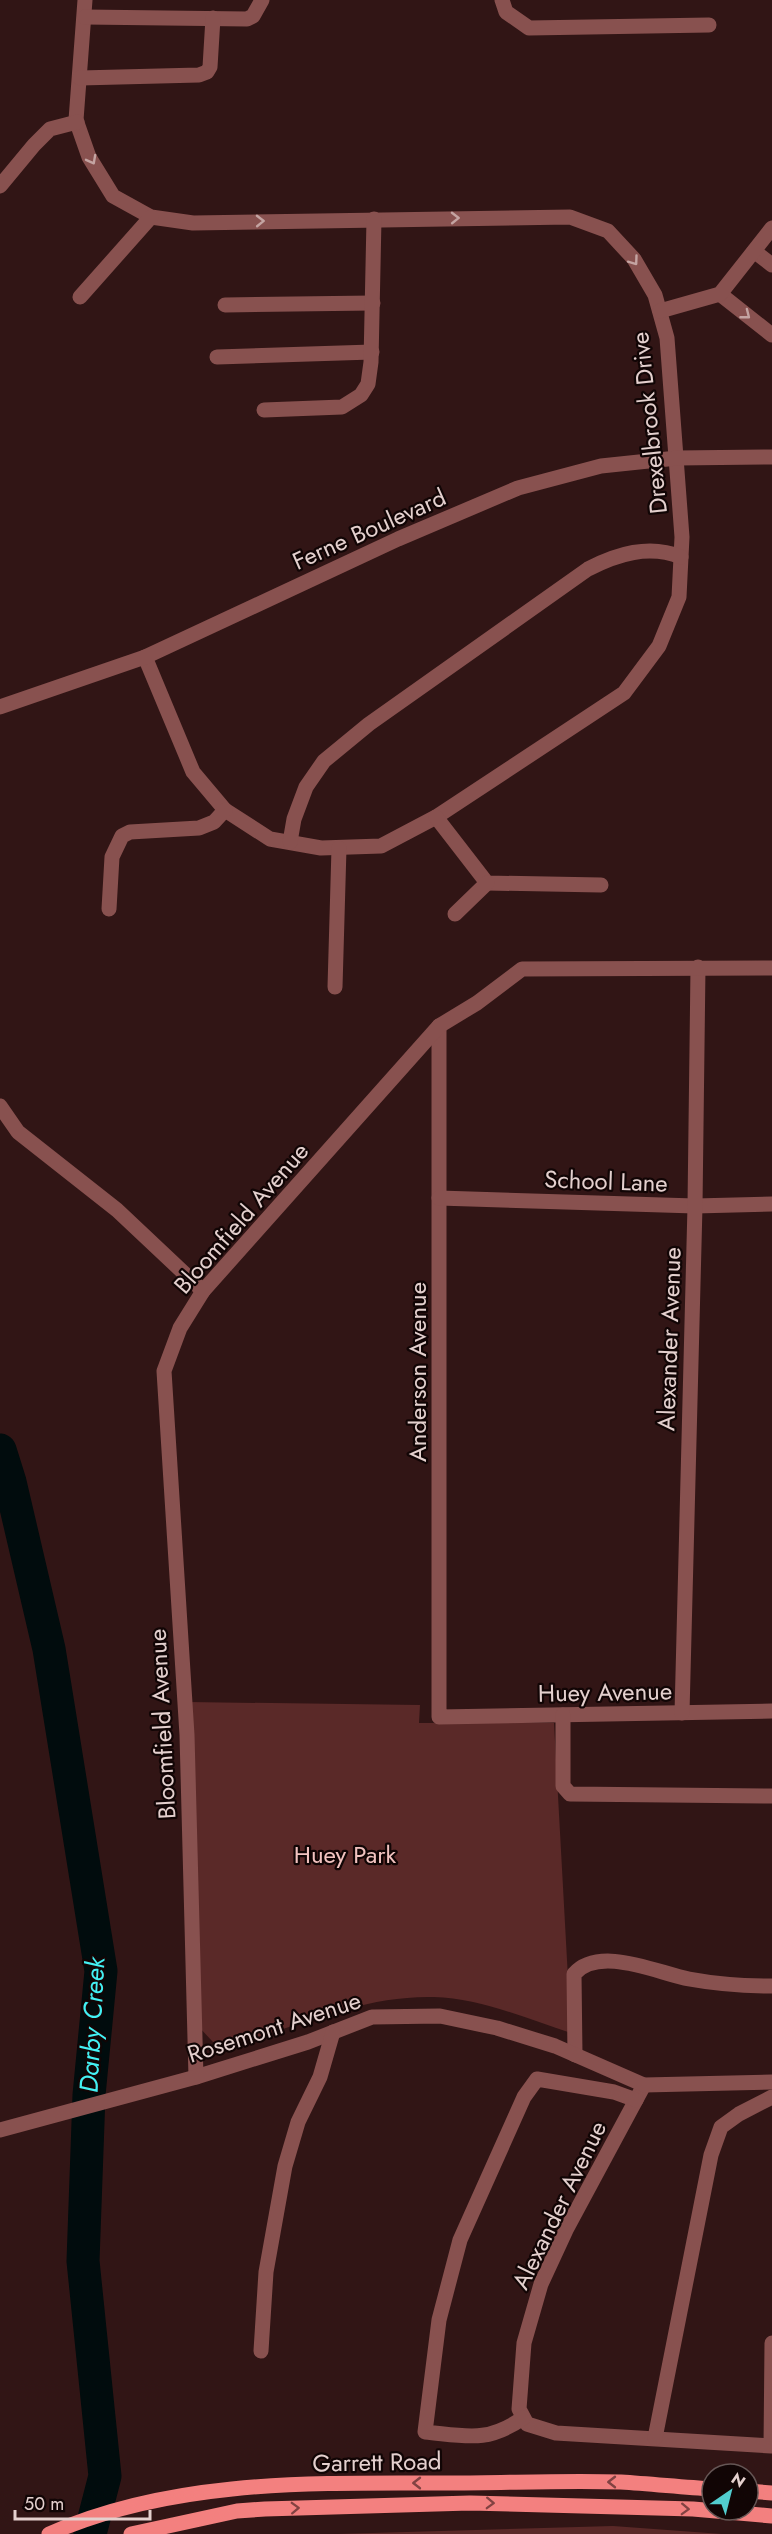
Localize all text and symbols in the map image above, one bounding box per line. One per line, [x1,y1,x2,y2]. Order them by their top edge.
one-way arrow [84,154,96,165]
one-way arrow [451,211,460,224]
one-way arrow [256,215,265,228]
one-way arrow [627,254,638,265]
one-way arrow [739,307,750,318]
street label: Drexelbrook Drive [622,330,676,516]
street label: Ferne Boulevard [287,480,451,578]
street label: Bloomfield Avenue [165,1135,317,1301]
street label: School Lane [544,1161,668,1201]
street label: Alexander Avenue [648,1247,690,1431]
street label: Anderson Avenue [400,1282,435,1462]
street label: Bloomfield Avenue [140,1628,184,1820]
street label: Huey Avenue [538,1673,672,1711]
park label: Huey Park [294,1837,397,1872]
water label: Darby Creek [69,1954,115,2094]
street label: Rosemont Avenue [183,1982,365,2072]
street label: Alexander Avenue [503,2115,615,2295]
street label: Garrett Road [312,2443,442,2481]
north arrow [700,2462,760,2522]
text: N [727,2467,750,2493]
one-way arrow [607,2476,616,2489]
one-way arrow [412,2477,421,2489]
scale bar [15,2483,150,2521]
text: 50 m [24,2491,64,2517]
one-way arrow [486,2497,495,2510]
one-way arrow [291,2501,300,2514]
one-way arrow [681,2503,690,2516]

